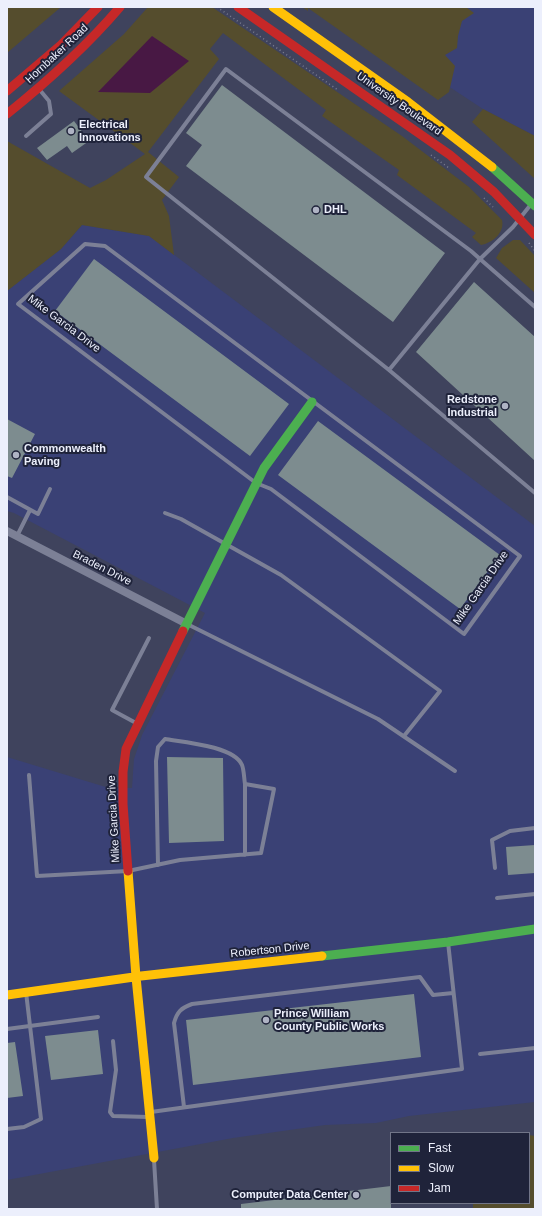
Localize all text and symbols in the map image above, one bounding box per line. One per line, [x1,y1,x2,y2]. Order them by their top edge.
street label: Hornbaker Road [23,22,91,86]
street label: University Boulevard [354,70,444,138]
place label: Electrical Innovations [79,118,141,144]
marker: Electrical Innovations [66,126,76,136]
place label: DHL [324,203,347,217]
marker: DHL [311,205,321,215]
street label: Mike Garcia Drive [25,292,103,356]
place label: Redstone Industrial [447,393,497,419]
marker: Redstone Industrial [500,401,510,411]
place label: Commonwealth Paving [24,442,106,468]
marker: Commonwealth Paving [11,450,21,460]
street label: Braden Drive [70,548,134,588]
street label: Mike Garcia Drive [451,548,511,628]
street label: Mike Garcia Drive [105,775,123,863]
street label: Robertson Drive [230,939,310,961]
place label: Prince William County Public Works [274,1007,384,1033]
marker: Prince William County Public Works [261,1015,271,1025]
legend [390,1132,530,1204]
text: Fast [428,1141,451,1155]
text: Slow [428,1161,454,1175]
text: Jam [428,1181,451,1195]
place label: Computer Data Center [231,1188,348,1202]
marker: Computer Data Center [351,1190,361,1200]

